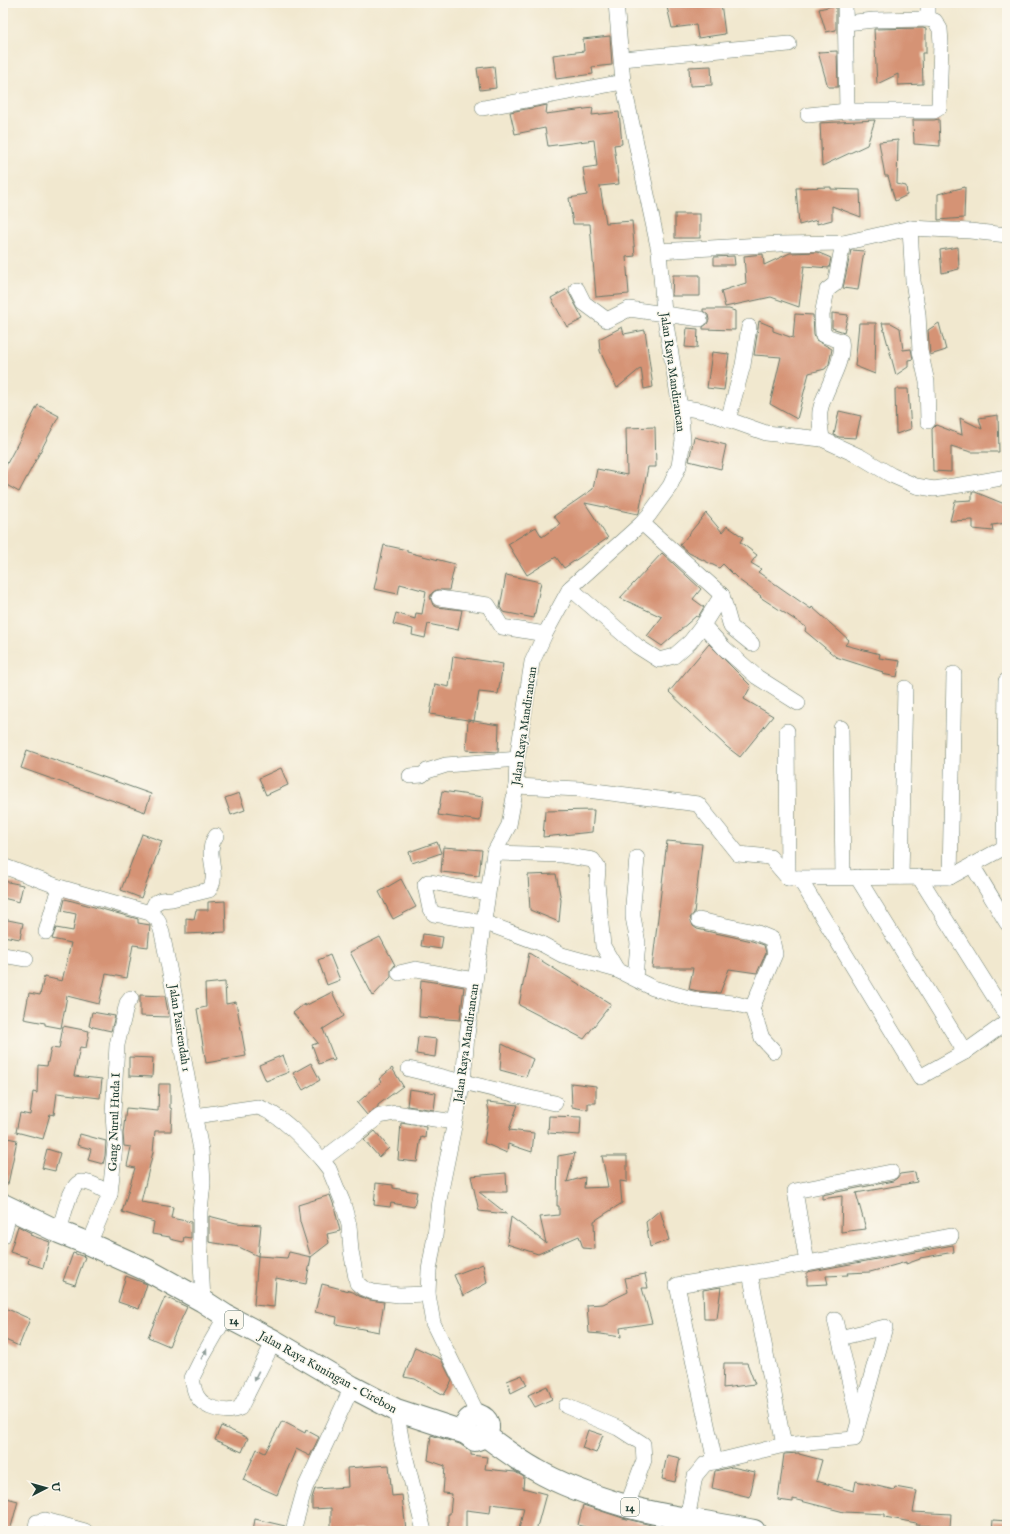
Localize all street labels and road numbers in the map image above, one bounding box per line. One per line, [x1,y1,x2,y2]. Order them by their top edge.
street label: Jalan Raya Mandirancan [655,310,688,433]
street label: Jalan Raya Mandirancan [508,665,541,789]
street label: Jalan Pasirendah 1 [164,981,194,1073]
street label: Jalan Raya Mandirancan [450,982,483,1106]
street label: Gang Nurul Huda I [105,1072,124,1172]
road number: 14 [225,1311,243,1329]
street label: Jalan Raya Kuningan - Cirebon [254,1327,400,1418]
road number: 14 [621,1498,639,1516]

